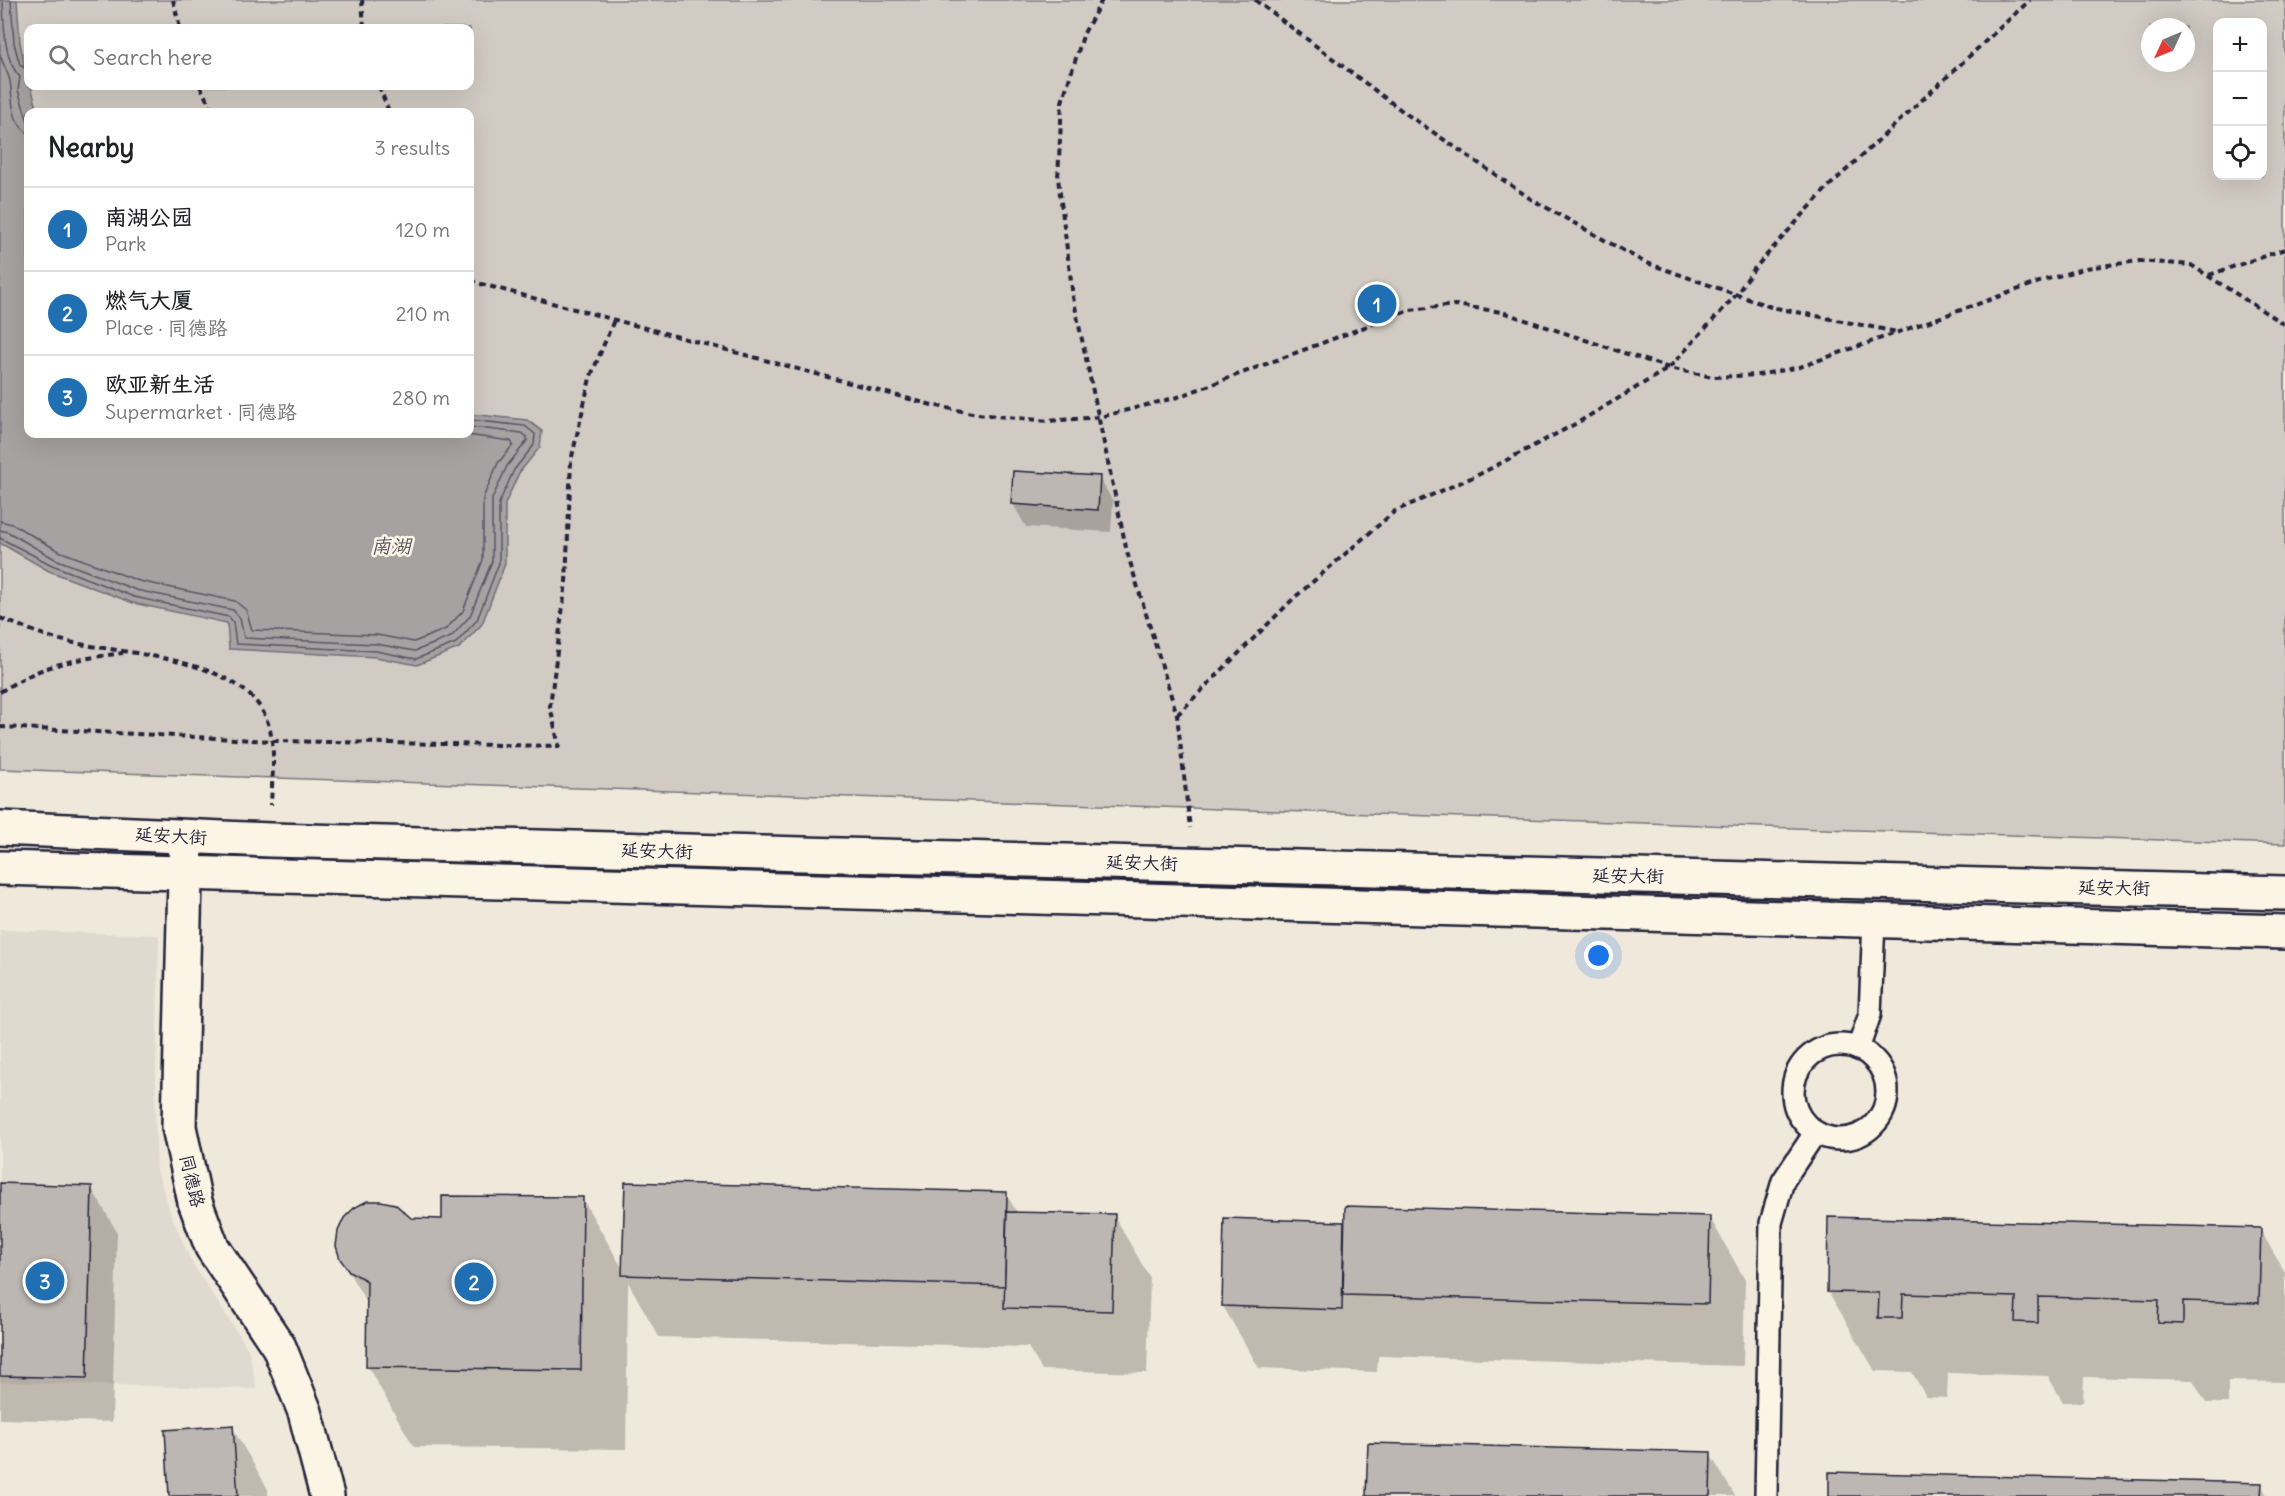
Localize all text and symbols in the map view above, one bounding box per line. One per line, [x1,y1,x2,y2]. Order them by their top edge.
north arrow [2141,18,2195,72]
map controls [2213,18,2267,180]
button: + [2213,18,2267,72]
search box [24,24,474,90]
icon: search [45,41,78,74]
text: Search here [93,43,212,71]
button: − [2213,72,2267,126]
button: locate [2213,126,2267,180]
text: Nearby [48,131,134,164]
text: 3 results [374,135,450,160]
text: 南湖公园 [105,203,193,231]
text: 1 [64,217,71,242]
text: 120 m [396,217,450,242]
text: Park [105,231,146,256]
pin: 1 [1358,282,1396,326]
text: 燃气大厦 [105,286,193,314]
text: 2 [62,301,73,326]
text: 210 m [396,301,450,326]
text: Place · 同德路 [105,315,227,340]
text: 欧亚新生活 [105,370,215,398]
text: 3 [62,385,73,410]
text: 280 m [392,385,450,410]
text: Supermarket · 同德路 [105,399,297,424]
water label: 南湖 [371,533,413,558]
street label: 延安大街 [134,822,208,849]
street label: 延安大街 [621,838,693,863]
street label: 延安大街 [1106,850,1178,875]
street label: 延安大街 [1592,863,1664,888]
street label: 延安大街 [2078,875,2150,900]
your location [1584,941,1613,970]
street label: 同德路 [175,1152,210,1210]
pin: 3 [26,1258,64,1304]
pin: 2 [454,1260,494,1304]

